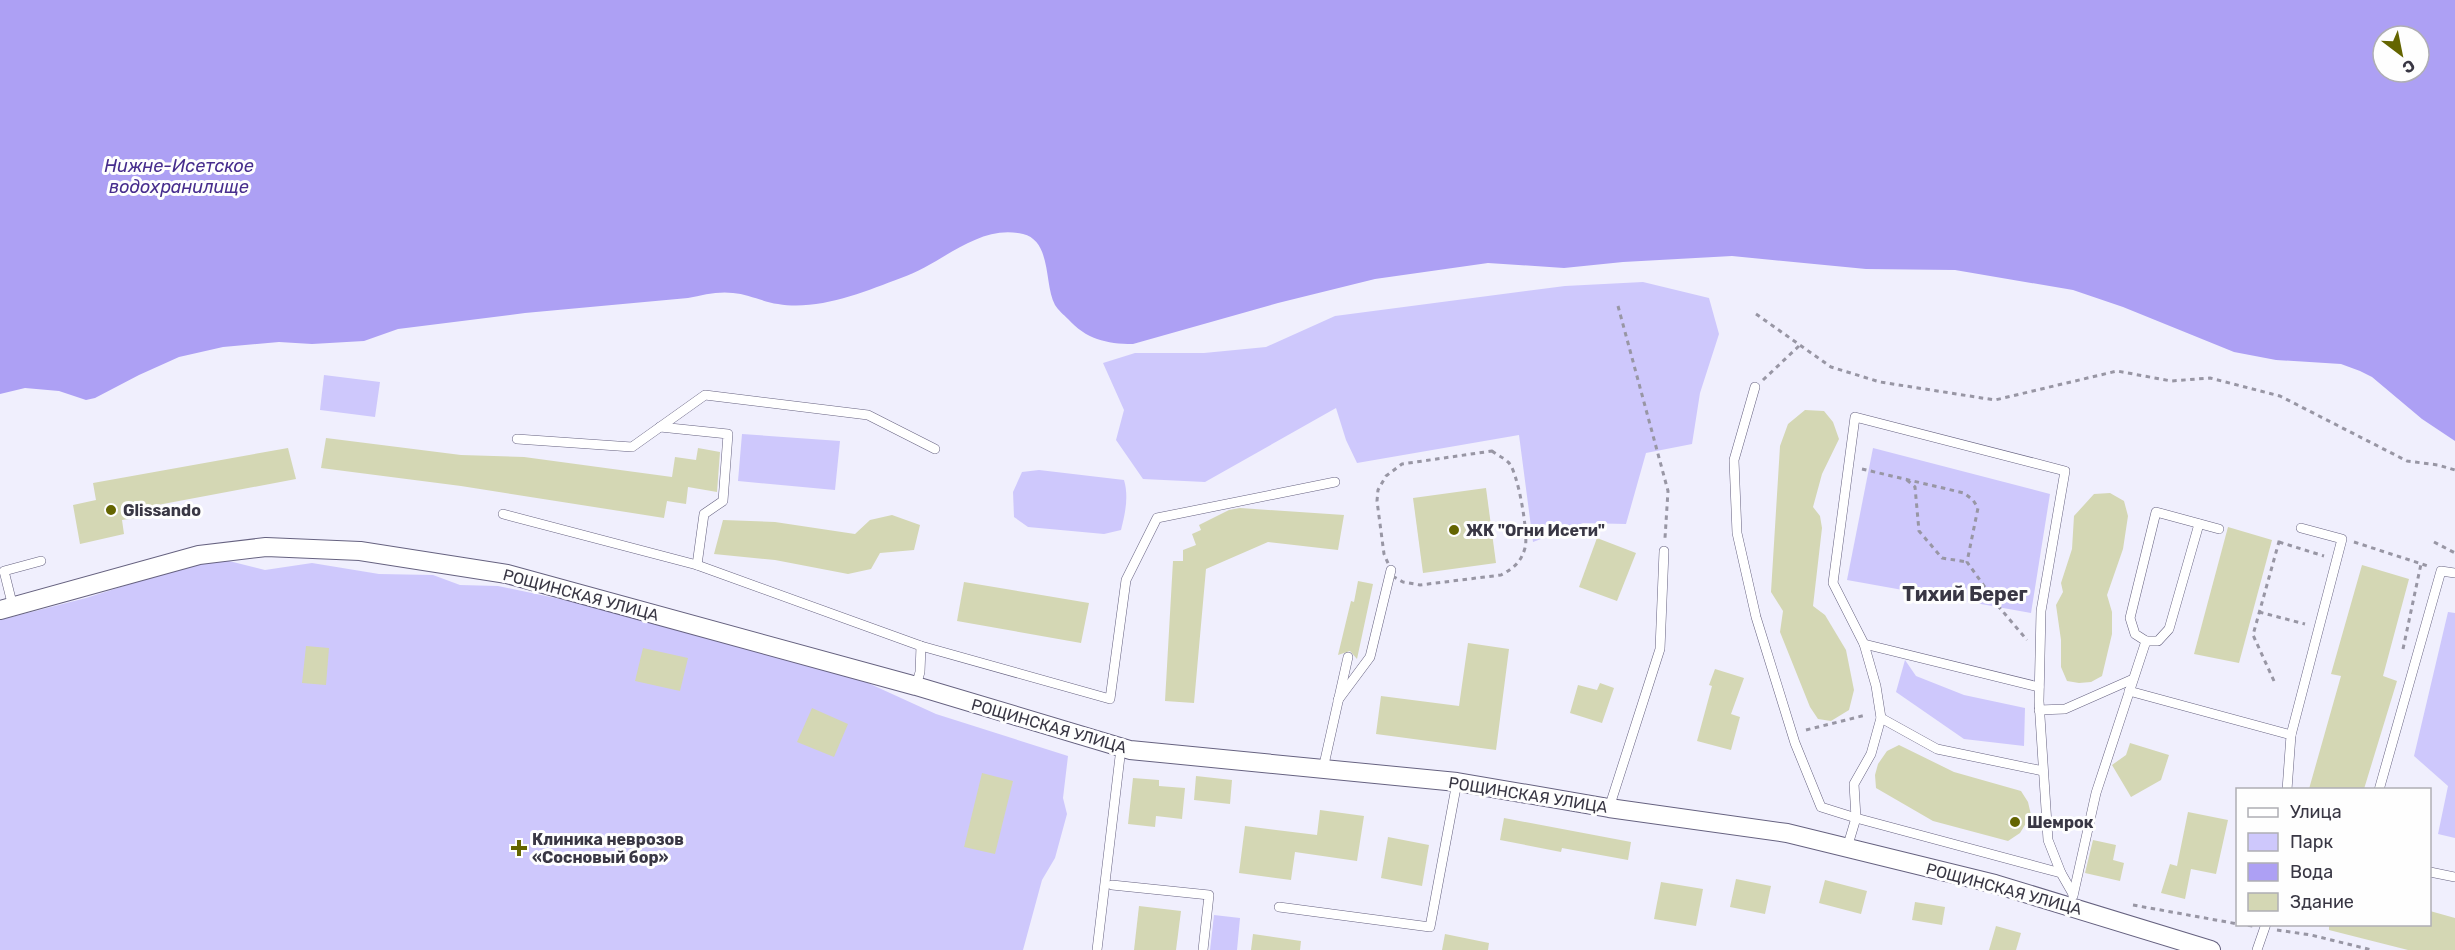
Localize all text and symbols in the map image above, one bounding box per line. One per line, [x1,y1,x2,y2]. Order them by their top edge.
north arrow [2371,24,2431,84]
text: С [2399,55,2418,77]
water label: Нижне-Исетское водохранилище [104,155,254,198]
place label: Glissando [123,501,201,520]
marker: Glissando [104,503,118,517]
place label: ЖК "Огни Исети" [1466,521,1605,540]
marker: ЖК "Огни Исети" [1447,523,1461,537]
street label: РОЩИНСКАЯ УЛИЦА [501,565,661,625]
district label: Тихий Берег [1902,582,2028,606]
street label: РОЩИНСКАЯ УЛИЦА [969,695,1129,757]
street label: РОЩИНСКАЯ УЛИЦА [1447,773,1609,817]
legend [2236,788,2431,926]
text: Улица [2290,801,2342,823]
place label: Шемрок [2027,813,2094,832]
marker: Шемрок [2008,815,2022,829]
place label: Клиника неврозов «Сосновый бор» [532,830,684,867]
text: Парк [2290,831,2334,853]
marker: Клиника неврозов «Сосновый бор» [510,839,528,857]
street label: РОЩИНСКАЯ УЛИЦА [1924,859,2084,919]
text: Вода [2290,861,2333,883]
text: Здание [2290,891,2354,913]

